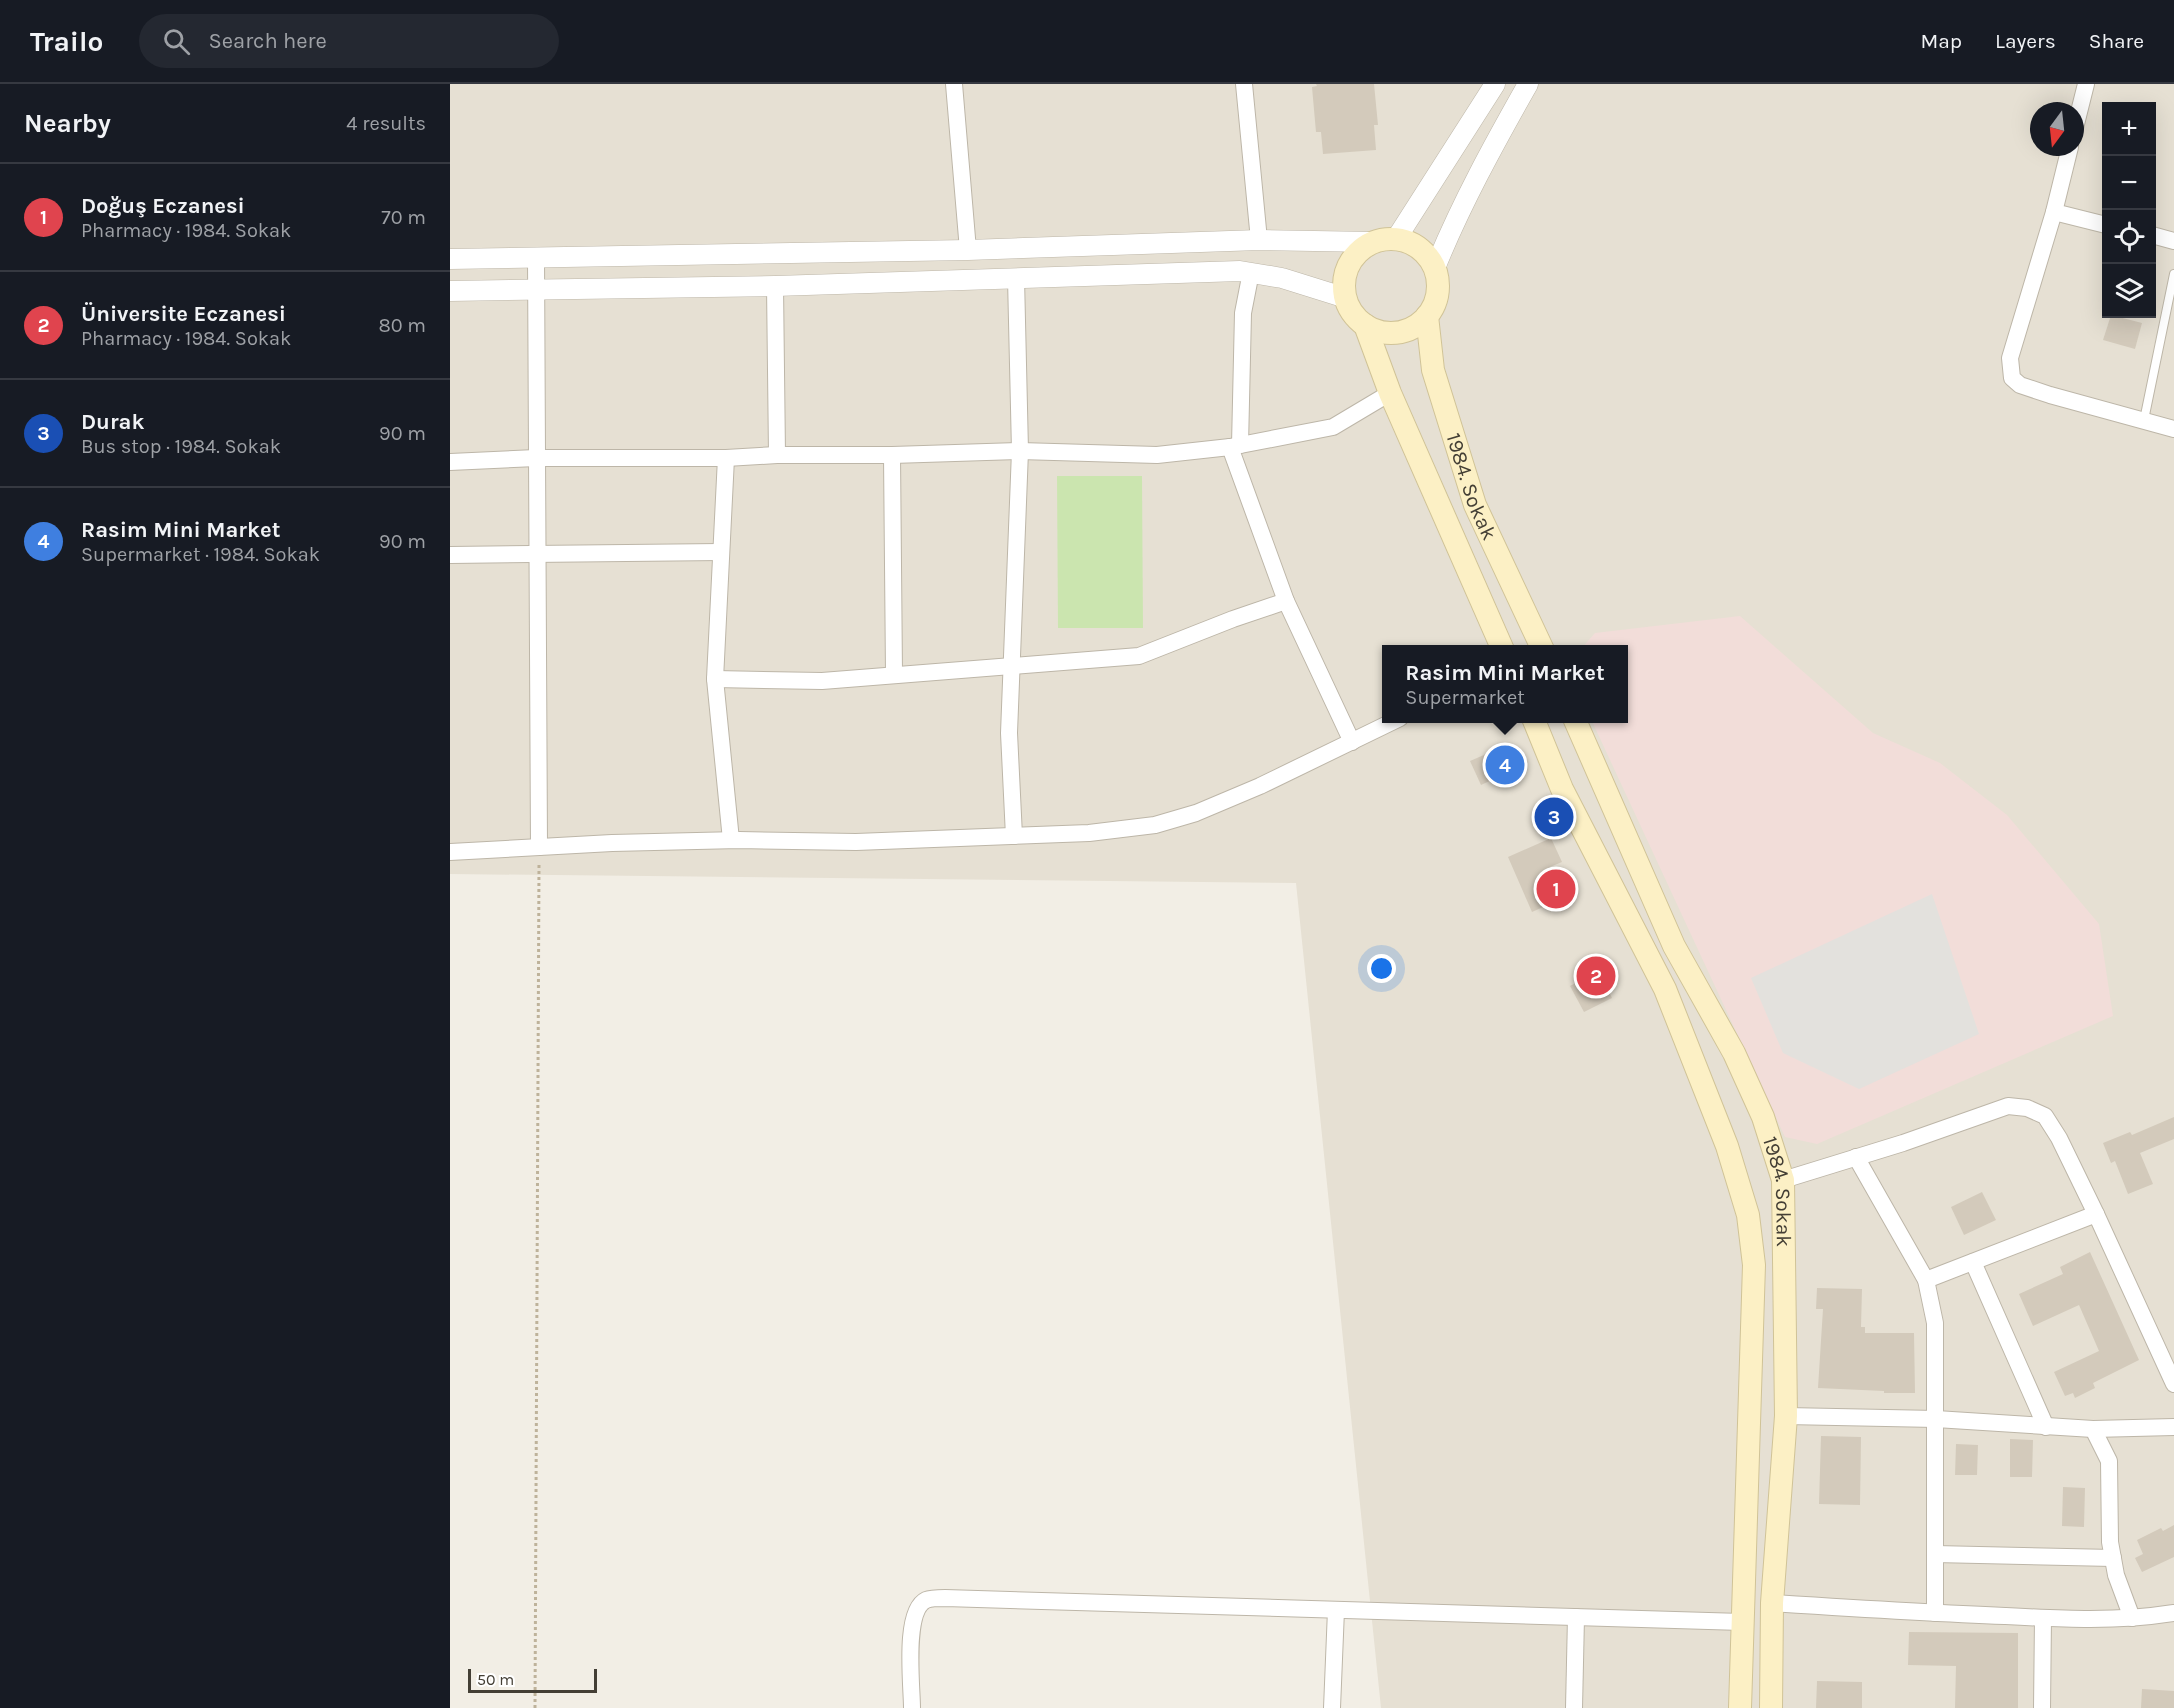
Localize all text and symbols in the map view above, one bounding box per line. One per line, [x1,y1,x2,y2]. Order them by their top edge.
search box [139,14,559,68]
text: Trailo [30,25,103,58]
icon: search [160,25,193,58]
text: Search here [208,28,327,54]
text: Map [1920,29,1962,53]
text: Layers [1995,29,2056,53]
text: Share [2089,29,2144,53]
north arrow [2030,102,2084,156]
map controls [2102,102,2156,318]
button: + [2102,102,2156,156]
text: Nearby [24,108,111,139]
text: 4 results [346,112,426,135]
button: − [2102,156,2156,210]
text: Doğuş Eczanesi [81,193,245,219]
text: 1 [40,206,47,229]
text: 70 m [381,206,426,229]
button: locate [2102,210,2156,264]
text: Pharmacy · 1984. Sokak [81,219,291,242]
button: layers [2102,264,2156,318]
text: Üniversite Eczanesi [81,301,286,327]
text: 2 [37,314,50,337]
text: 80 m [378,314,426,337]
text: Pharmacy · 1984. Sokak [81,327,291,350]
text: Durak [81,409,144,435]
text: 3 [37,422,50,445]
text: 90 m [379,422,426,445]
street label: 1984. Sokak [1441,430,1502,544]
text: Bus stop · 1984. Sokak [81,435,281,458]
text: Rasim Mini Market [81,517,280,543]
text: 4 [38,530,49,553]
text: 90 m [379,530,426,553]
text: Supermarket · 1984. Sokak [81,543,320,566]
popup [1382,645,1628,723]
text: Rasim Mini Market [1405,660,1605,686]
text: Supermarket [1405,686,1525,709]
pin: 4 [1486,742,1524,788]
pin: 3 [1534,794,1574,840]
pin: 1 [1536,866,1576,912]
your location [1367,954,1396,983]
pin: 2 [1576,954,1616,998]
street label: 1984. Sokak [1758,1133,1796,1247]
scale bar [468,1666,597,1694]
text: 50 m [477,1670,514,1689]

